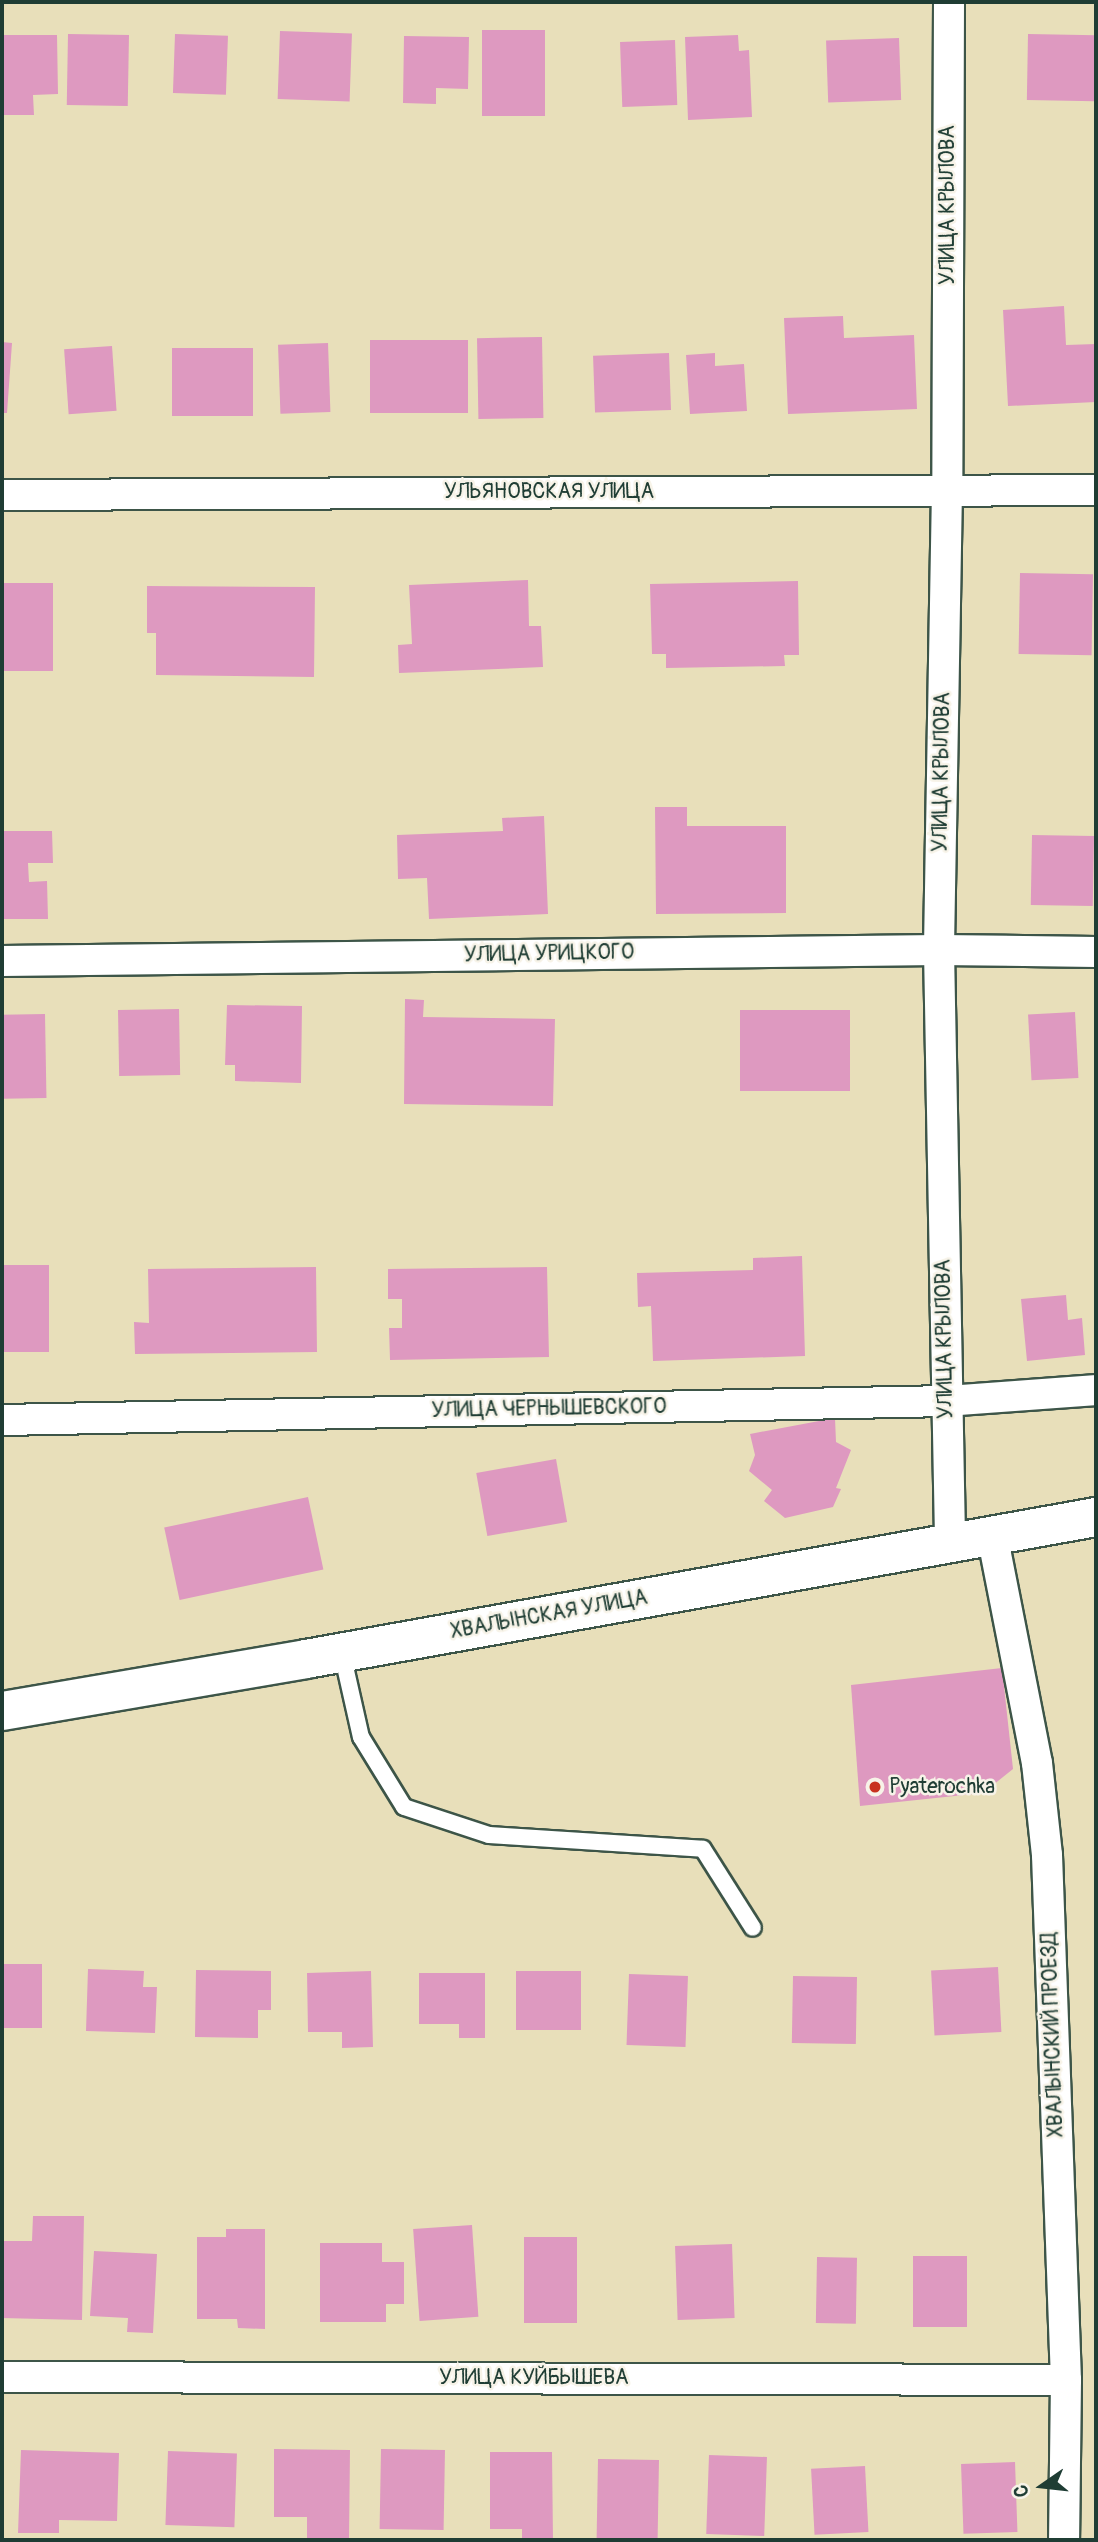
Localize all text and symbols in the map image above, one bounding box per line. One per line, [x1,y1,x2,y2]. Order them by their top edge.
street label: УЛИЦА КРЫЛОВА [935,125,961,285]
street label: УЛЬЯНОВСКАЯ УЛИЦА [444,479,654,505]
street label: УЛИЦА КРЫЛОВА [928,692,956,852]
street label: УЛИЦА УРИЦКОГО [464,940,634,968]
street label: УЛИЦА КРЫЛОВА [931,1259,959,1419]
street label: УЛИЦА ЧЕРНЫШЕВСКОГО [431,1394,667,1424]
street label: ХВАЛЫНСКАЯ УЛИЦА [449,1585,649,1645]
place label: Pyaterochka [889,1774,995,1800]
marker: Pyaterochka [867,1779,883,1795]
street label: ХВАЛЫНСКИЙ ПРОЕЗД [1037,1932,1069,2138]
street label: УЛИЦА КУЙБЫШЕВА [439,2365,629,2391]
north arrow [1007,2451,1077,2521]
text: С [1009,2482,1035,2500]

